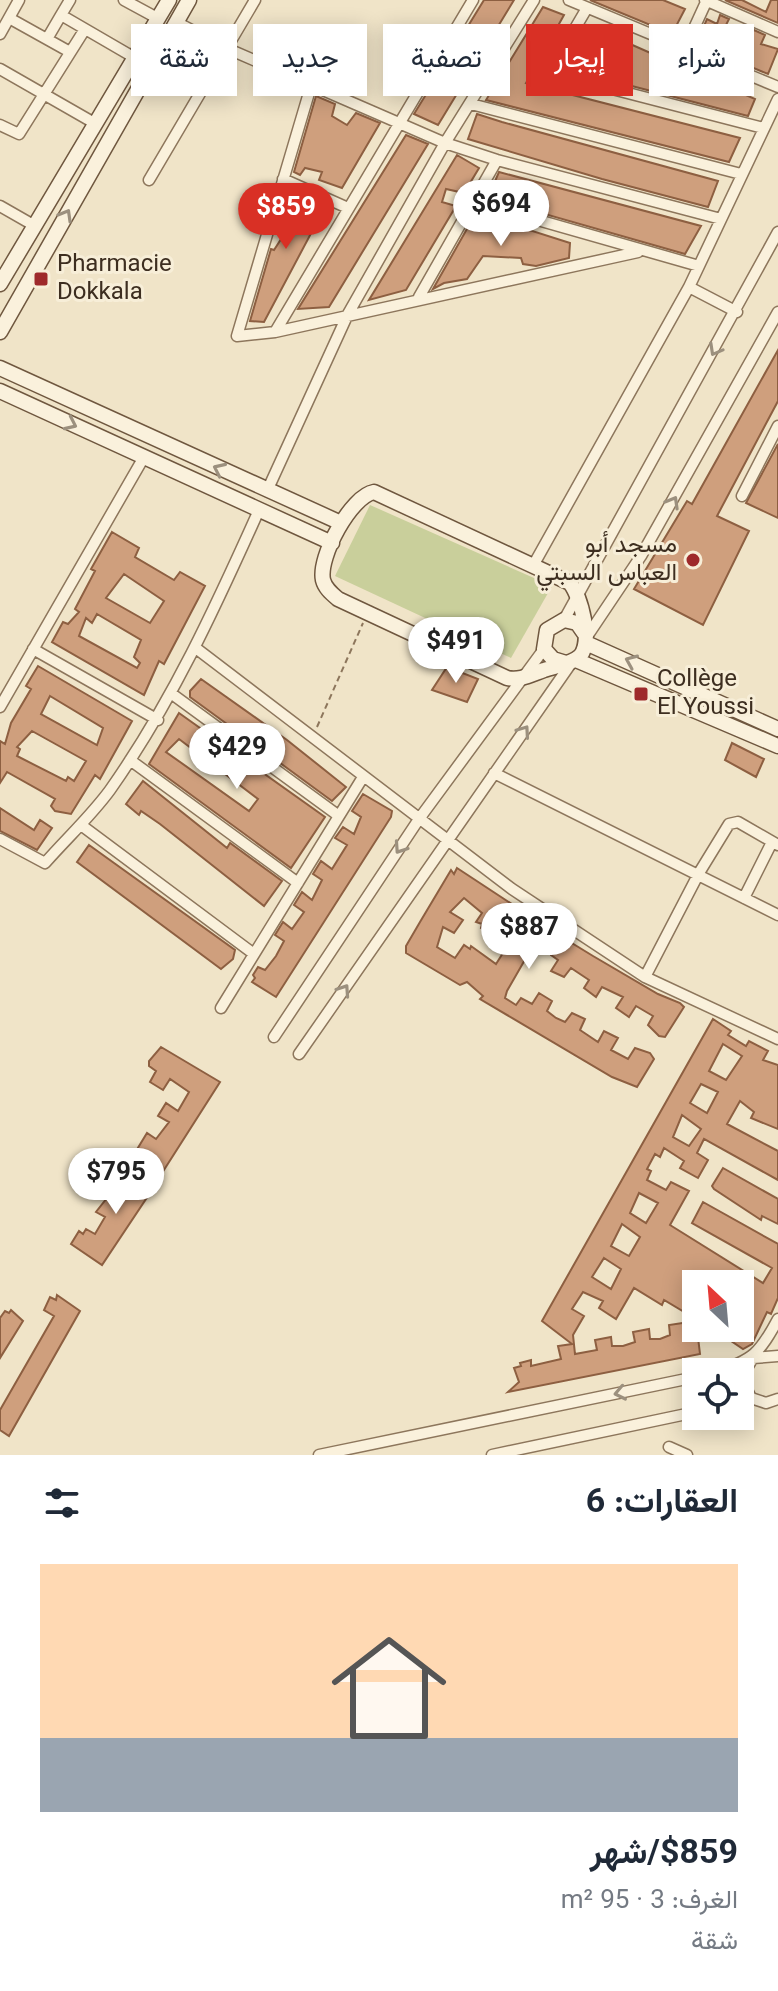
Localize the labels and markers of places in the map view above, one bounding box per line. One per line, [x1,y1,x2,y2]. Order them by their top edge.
pin: $694 [454,180,548,248]
pin: $859 [239,183,333,251]
place label: Pharmacie Dokkala [57,246,172,312]
marker: Pharmacie Dokkala [32,270,50,288]
place label: مسجد أبو العباس السبتي [536,527,677,593]
marker: مسجد أبو العباس السبتي [684,551,702,569]
pin: $491 [409,617,503,685]
place label: Collège El Youssi [657,661,754,727]
marker: Collège El Youssi [632,685,650,703]
pin: $429 [190,723,284,791]
pin: $887 [482,903,576,971]
pin: $795 [69,1148,163,1216]

